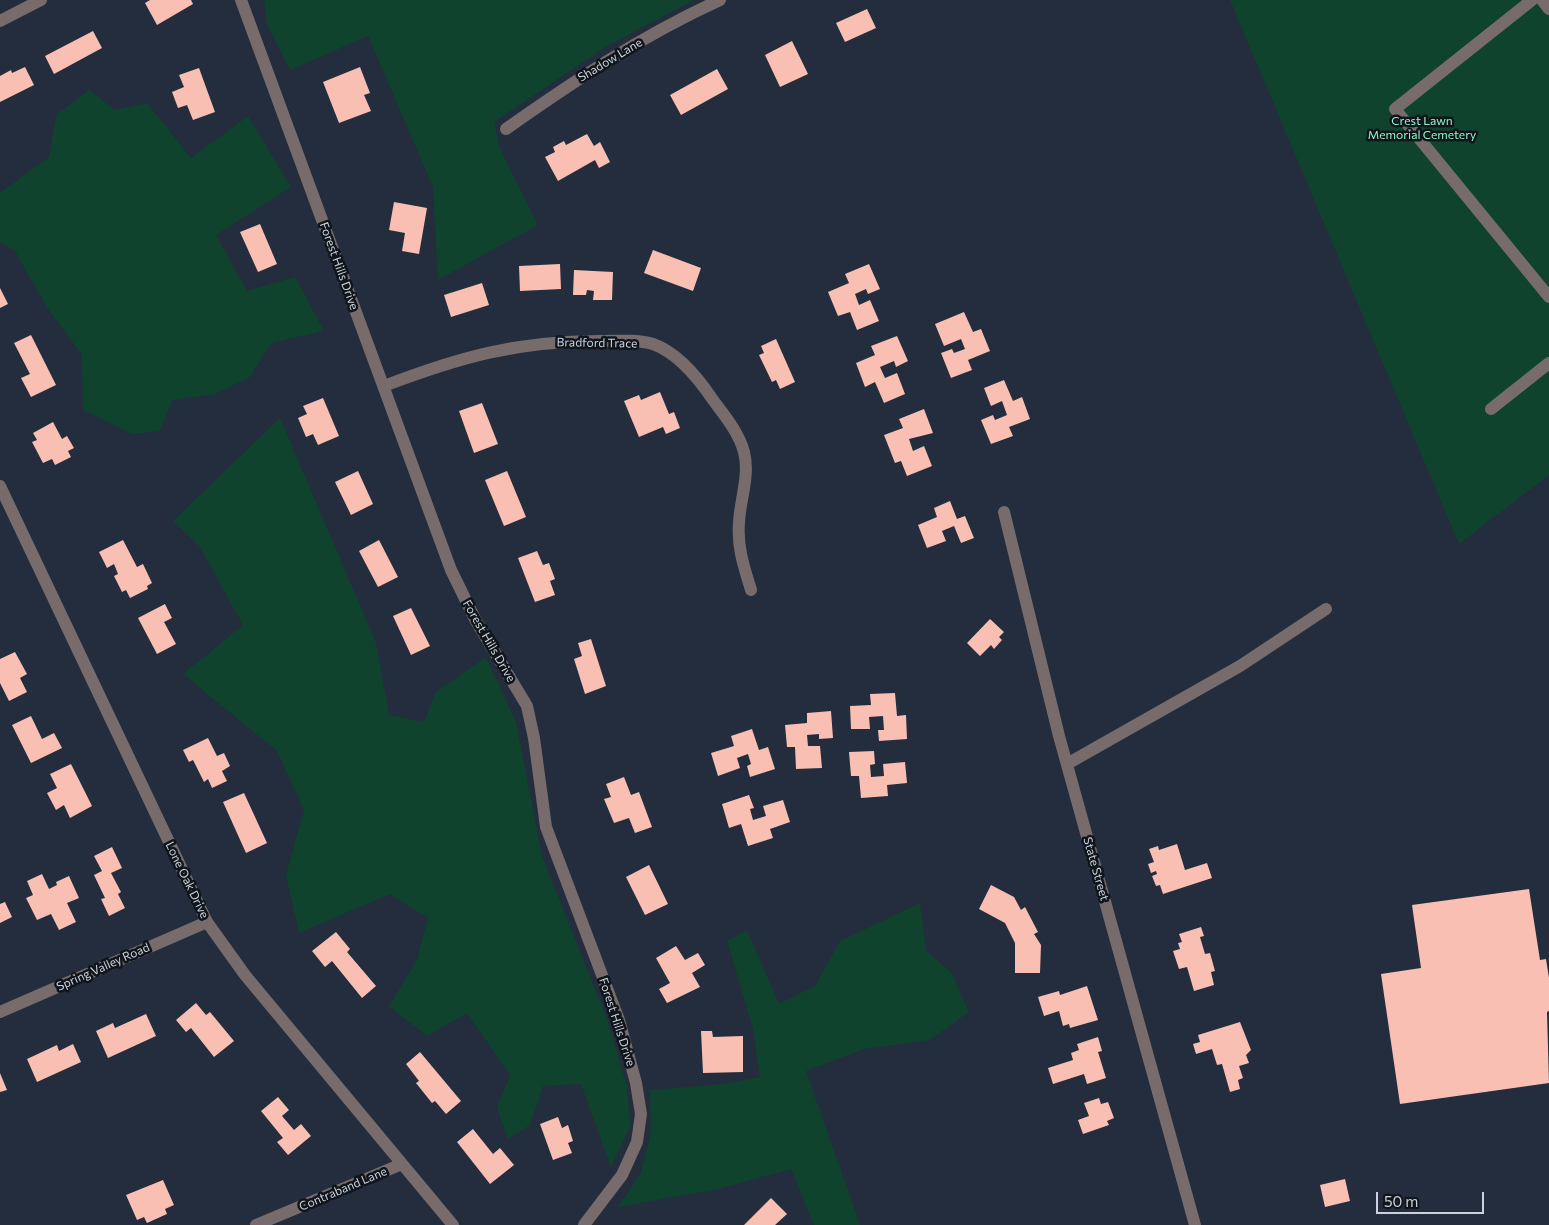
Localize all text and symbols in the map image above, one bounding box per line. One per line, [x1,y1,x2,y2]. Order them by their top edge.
street label: Shadow Lane [575,35,645,85]
park label: Crest Lawn Memorial Cemetery [1368,114,1476,142]
street label: Forest Hills Drive [316,220,362,312]
street label: Bradford Trace [556,335,638,351]
street label: Forest Hills Drive [460,597,518,685]
street label: State Street [1080,836,1112,902]
street label: Lone Oak Drive [162,839,212,921]
street label: Spring Valley Road [54,940,152,994]
street label: Forest Hills Drive [596,976,638,1068]
street label: Contraband Lane [297,1164,389,1214]
scale bar [1379,1182,1486,1214]
text: 50 m [1384,1192,1418,1210]

